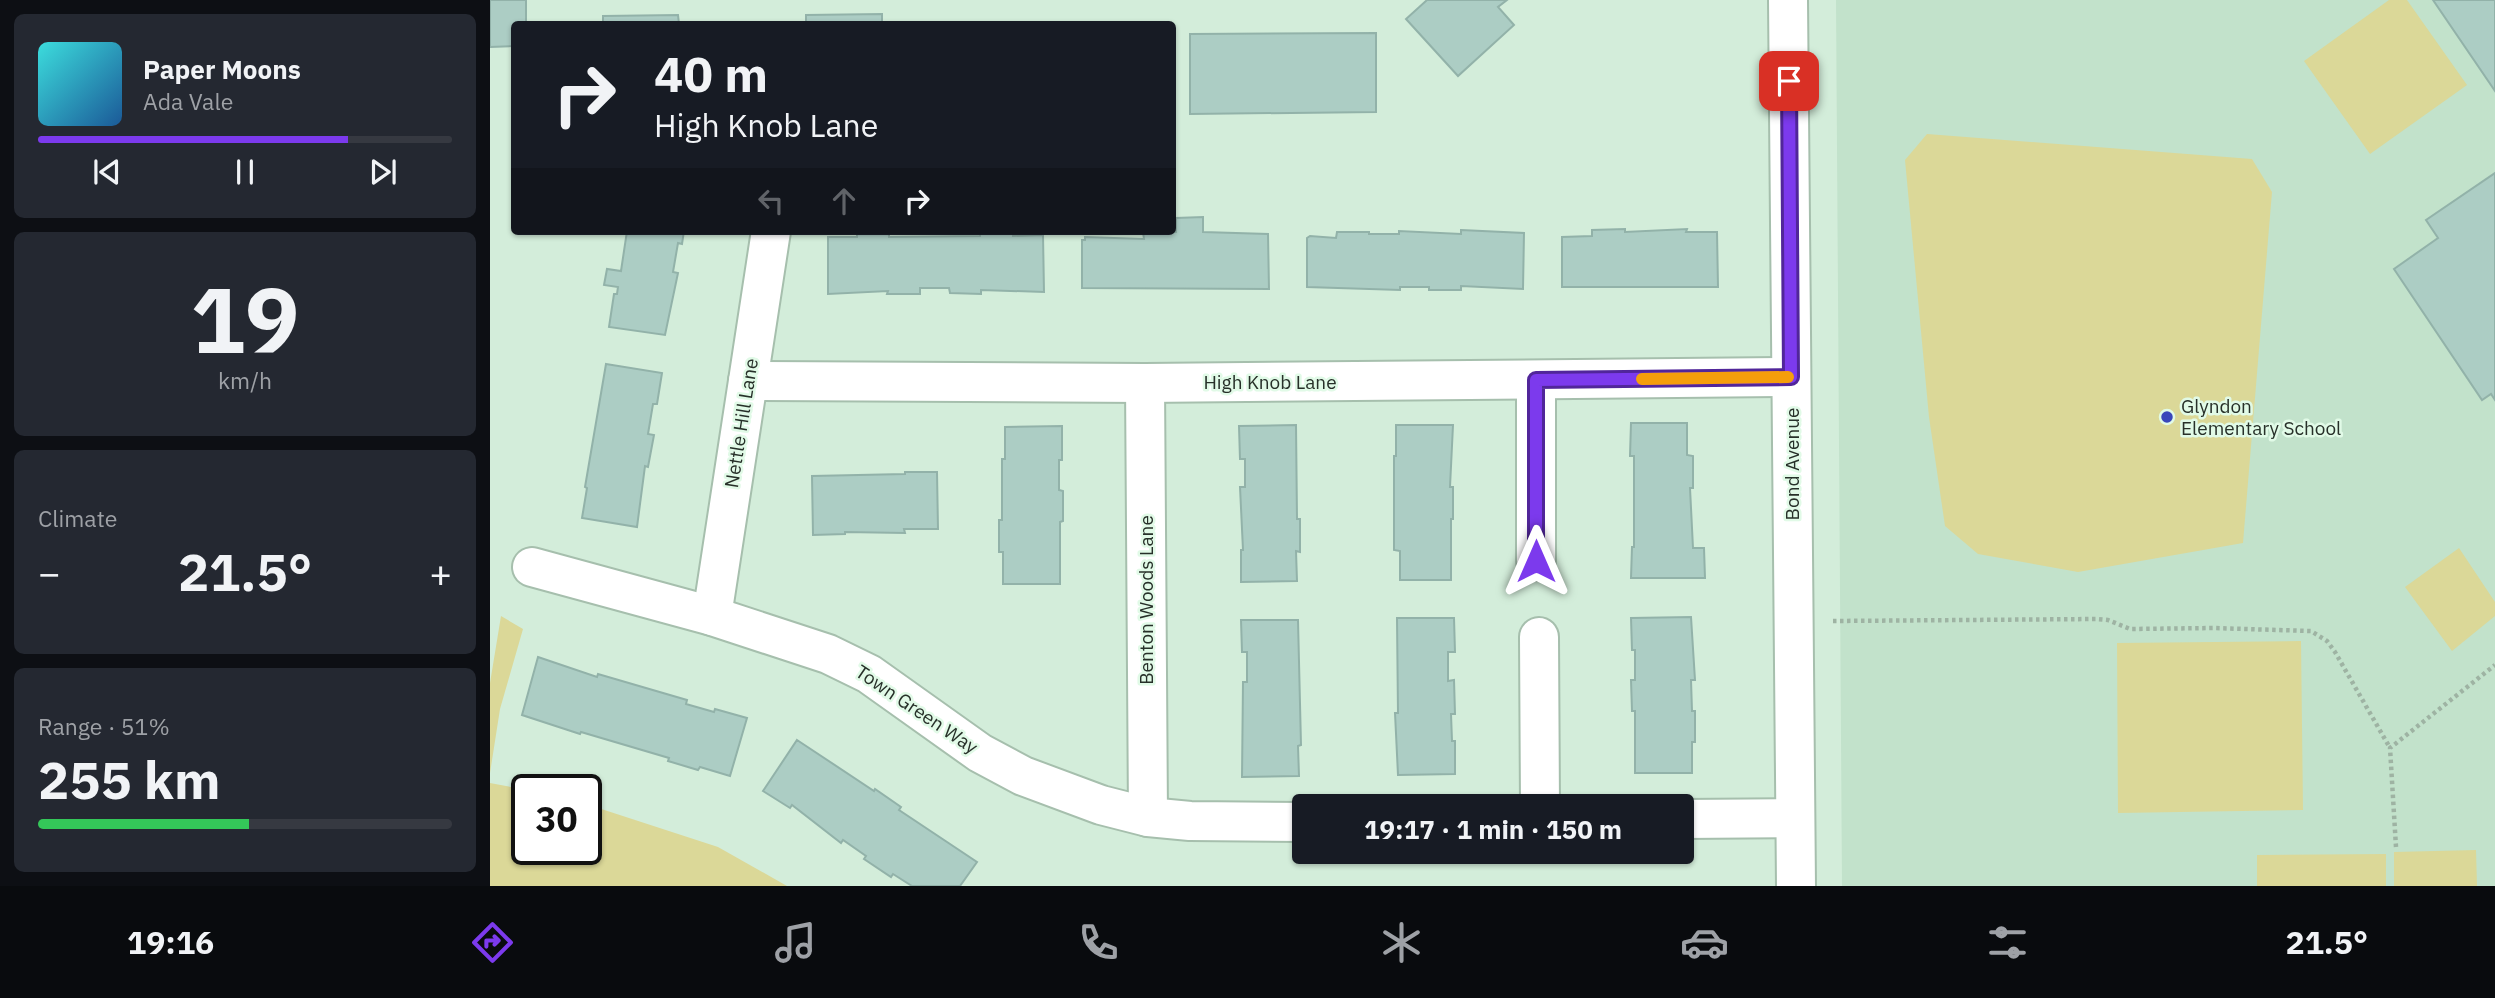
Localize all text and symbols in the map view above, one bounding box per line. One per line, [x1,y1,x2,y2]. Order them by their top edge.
text: 40 m [654,42,768,105]
icon: right [539,49,630,140]
pin [1759,51,1819,111]
text: Paper Moons [143,52,301,86]
icon: arrive [1770,62,1808,100]
text: Ada Vale [143,86,233,116]
text: High Knob Lane [654,104,878,146]
icon: previous [88,153,126,191]
icon: pause [226,153,264,191]
icon: next [364,153,402,191]
icon: left [752,182,790,220]
icon: ahead [825,182,863,220]
icon: right [898,182,936,220]
text: 19 [190,260,300,378]
street label: Nettle Hill Lane [719,356,763,490]
text: km/h [218,365,272,395]
street label: High Knob Lane [1203,370,1337,394]
place label: Glyndon Elementary School [2181,394,2341,440]
street label: Bond Avenue [1780,408,1804,520]
marker: Glyndon Elementary School [2159,409,2175,425]
text: Climate [38,503,117,533]
street label: Benton Woods Lane [1134,515,1158,685]
position arrow [1499,524,1573,598]
text: 21.5° [178,538,312,605]
text: − [38,548,61,597]
text: + [429,548,452,597]
street label: Town Green Way [851,659,983,759]
text: Range · 51% [38,711,170,741]
text: 255 km [38,746,220,813]
speed limit sign: 30 [511,774,602,865]
text: 19:17 · 1 min · 150 m [1364,812,1622,846]
icon: directions [468,918,517,967]
icon: music [771,918,820,967]
icon: phone [1074,918,1123,967]
icon: climate [1377,918,1426,967]
icon: car [1680,918,1729,967]
icon: filters [1983,918,2032,967]
text: 19:16 [127,921,214,963]
text: 21.5° [2285,921,2368,963]

